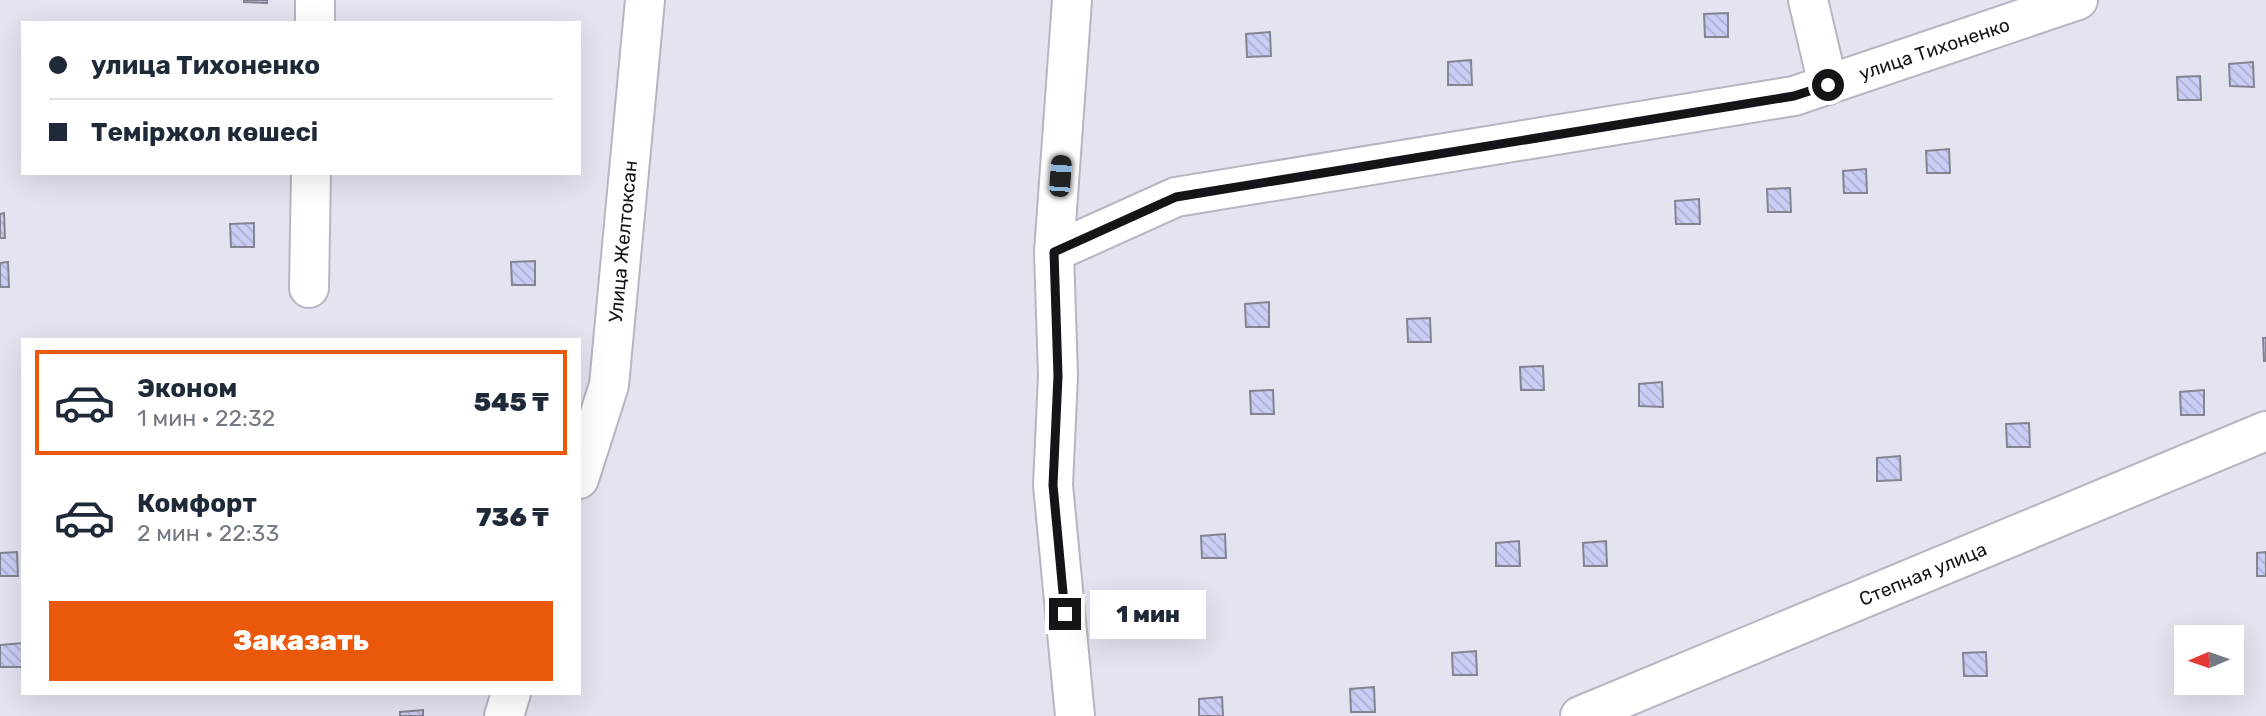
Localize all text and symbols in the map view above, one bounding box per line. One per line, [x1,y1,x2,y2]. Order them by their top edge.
street label: улица Тихоненко [1856,12,2012,85]
text: улица Тихоненко [91,50,320,81]
route start [1812,69,1844,101]
text: Теміржол көшесі [91,117,318,148]
car [1049,154,1072,198]
street label: Улица Желтоксан [603,159,641,323]
icon: car [53,371,116,434]
text: Эконом [137,373,237,404]
text: 545 ₸ [474,387,549,418]
text: 1 мин · 22:32 [137,404,275,432]
icon: car [53,486,116,549]
text: Комфорт [137,488,257,519]
text: 736 ₸ [476,502,549,533]
text: 2 мин · 22:33 [137,519,279,547]
street label: Степная улица [1855,537,1990,610]
callout: 1 мин [1090,590,1205,638]
route end [1049,598,1081,630]
text: 1 мин [1116,600,1180,628]
button: Заказать [49,601,553,681]
north arrow [2174,625,2244,695]
map controls [2174,625,2244,695]

